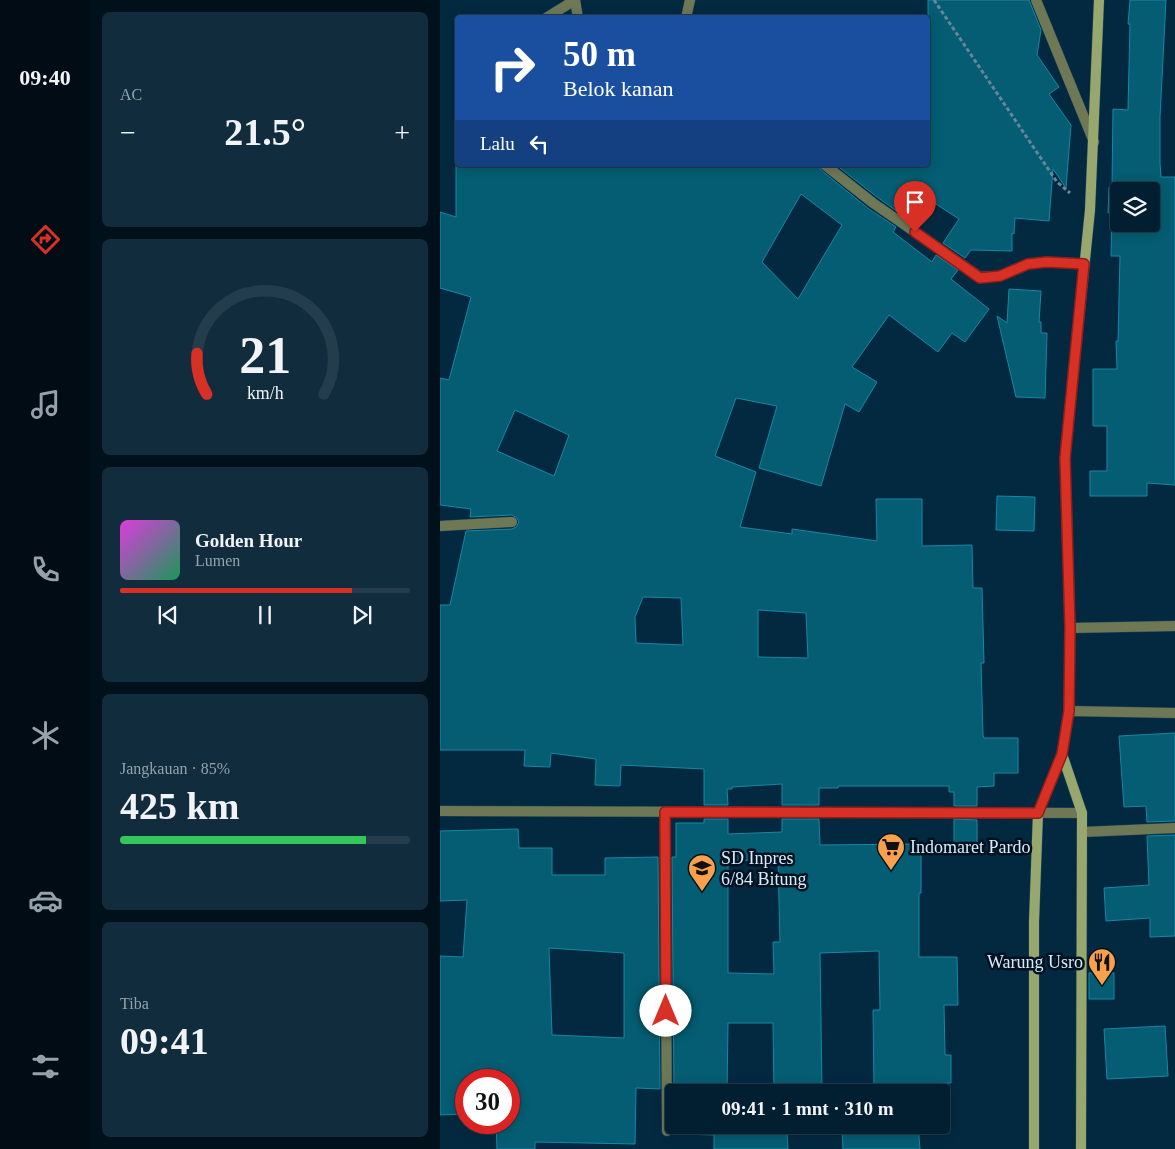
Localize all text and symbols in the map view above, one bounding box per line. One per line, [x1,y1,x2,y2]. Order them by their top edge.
icon: right [480,35,545,100]
text: 50 m [563,35,636,74]
text: 09:40 [19,65,71,90]
text: Belok kanan [563,76,674,101]
text: AC [120,86,142,103]
text: 21.5° [224,111,306,153]
text: − [120,117,136,148]
text: + [394,117,410,148]
icon: left [525,130,553,158]
text: Lalu [480,133,515,154]
pin [894,181,936,232]
map controls [1110,182,1160,232]
button: layers [1110,182,1160,232]
icon: arrive [901,188,929,216]
icon: directions [28,222,63,257]
text: 21 [239,327,291,384]
text: km/h [247,383,283,403]
icon: music [28,387,63,422]
text: Golden Hour [195,530,302,551]
icon: phone [28,552,63,587]
text: Lumen [195,552,240,569]
icon: previous [154,601,182,629]
icon: pause [251,601,279,629]
icon: next [348,601,376,629]
icon: climate [28,718,63,753]
text: Jangkauan · 85% [120,760,230,777]
text: 425 km [120,785,239,827]
supermarket icon: Indomaret Pardo [876,832,906,871]
place label: Indomaret Pardo [910,837,1030,857]
place label: SD Inpres 6/84 Bitung [721,848,807,889]
school or university icon: SD Inpres 6/84 Bitung [687,853,717,892]
icon: car [28,883,63,918]
restaurant icon: Warung Usro [1087,947,1117,986]
place label: Warung Usro [987,952,1083,972]
position arrow [639,984,691,1036]
text: Tiba [120,995,149,1012]
text: 09:41 [120,1020,209,1062]
icon: filters [28,1049,63,1084]
speed limit sign: 30 [455,1069,520,1134]
text: 09:41 · 1 mnt · 310 m [721,1098,894,1119]

